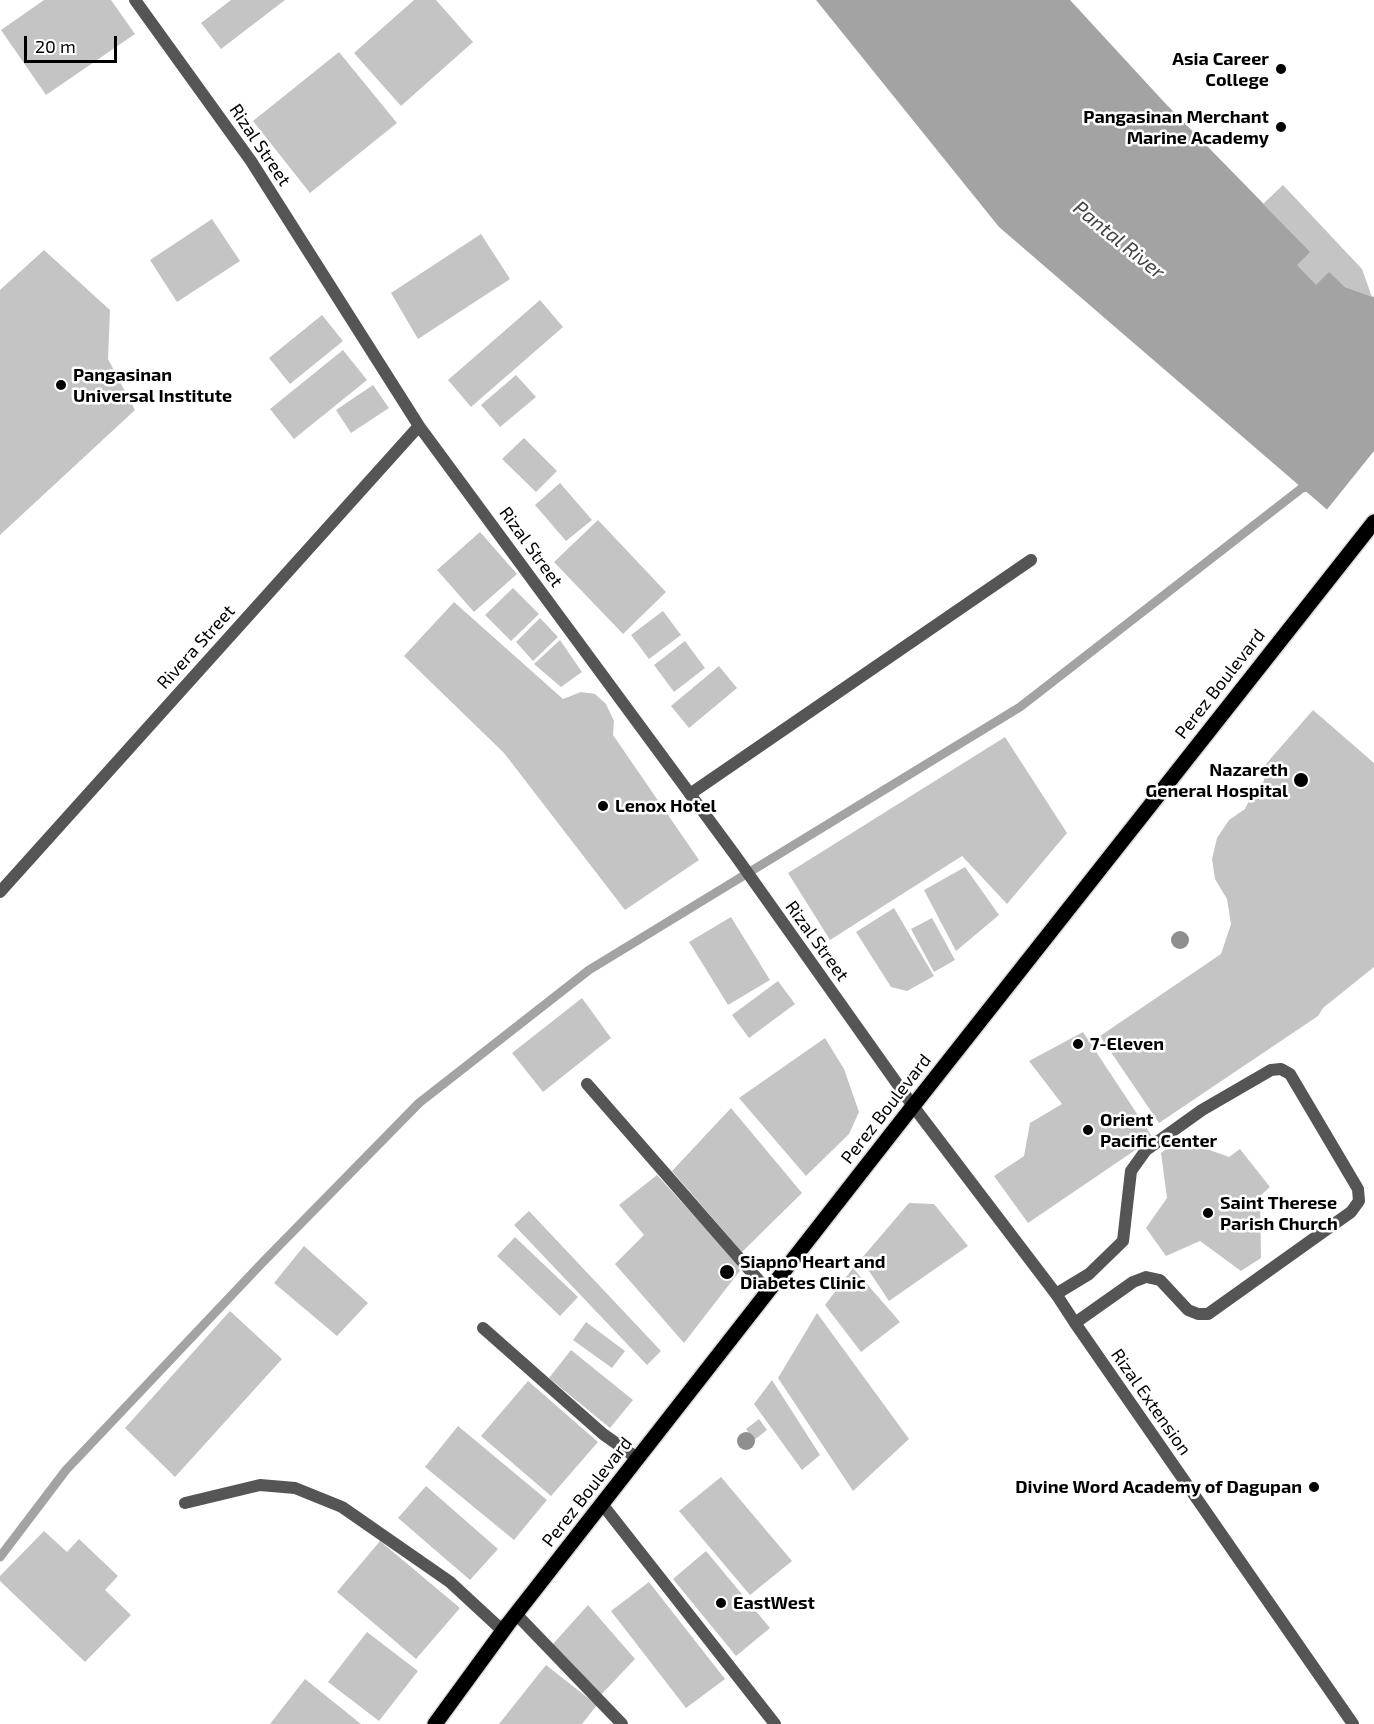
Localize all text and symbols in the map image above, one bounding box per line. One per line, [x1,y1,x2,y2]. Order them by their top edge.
scale bar [27,24,120,62]
text: 20 m [35,35,76,57]
place label: Asia Career College [1172,48,1269,90]
marker: Asia Career College [1274,62,1288,76]
street label: Rizal Street [225,100,295,190]
place label: Pangasinan Merchant Marine Academy [1083,106,1269,148]
marker: Pangasinan Merchant Marine Academy [1274,120,1288,134]
water label: Pantal River [1068,196,1170,284]
place label: Pangasinan Universal Institute [73,364,232,406]
marker: Pangasinan Universal Institute [54,378,68,392]
street label: Rizal Street [495,503,567,591]
street label: Rivera Street [153,600,239,694]
street label: Perez Boulevard [1170,625,1270,743]
place label: Nazareth General Hospital [1146,759,1288,802]
marker: Nazareth General Hospital [1292,771,1310,789]
place label: Lenox Hotel [615,795,717,817]
marker: Lenox Hotel [596,799,610,813]
street label: Rizal Street [781,897,853,985]
place label: 7-Eleven [1090,1033,1164,1055]
marker: 7-Eleven [1071,1037,1085,1051]
street label: Perez Boulevard [836,1050,936,1168]
place label: Orient Pacific Center [1100,1109,1217,1152]
marker: Orient Pacific Center [1081,1123,1095,1137]
place label: Saint Therese Parish Church [1220,1192,1338,1234]
marker: Saint Therese Parish Church [1201,1206,1215,1220]
place label: Siapno Heart and Diabetes Clinic [740,1251,886,1294]
marker: Siapno Heart and Diabetes Clinic [718,1263,736,1281]
street label: Rizal Extension [1106,1345,1196,1459]
street label: Perez Boulevard [537,1433,637,1551]
place label: Divine Word Academy of Dagupan [1015,1476,1302,1498]
marker: Divine Word Academy of Dagupan [1307,1480,1321,1494]
place label: EastWest [733,1592,815,1614]
marker: EastWest [714,1596,728,1610]

